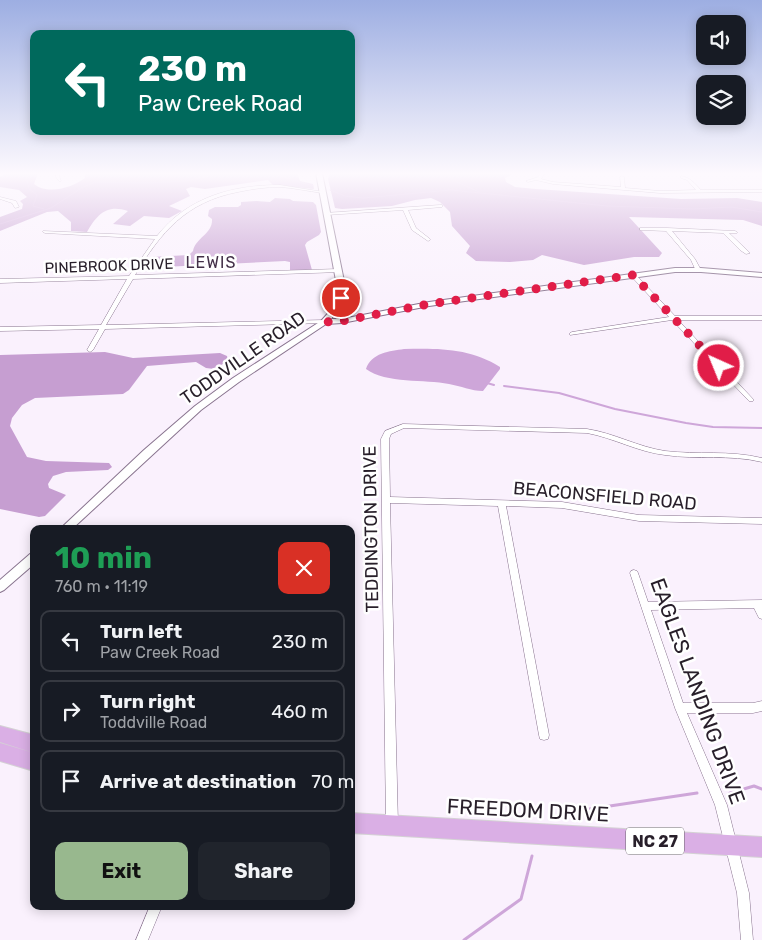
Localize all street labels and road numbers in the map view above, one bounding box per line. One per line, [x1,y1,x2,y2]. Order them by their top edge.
street label: PINEBROOK DRIVE [44,255,174,277]
street label: TODDVILLE ROAD [176,307,310,409]
street label: TEDDINGTON DRIVE [359,445,383,613]
street label: BEACONSFIELD ROAD [512,477,698,515]
street label: EAGLES LANDING DRIVE [645,575,751,807]
street label: FREEDOM DRIVE [446,793,610,827]
road number: NC 27 [626,828,684,854]

